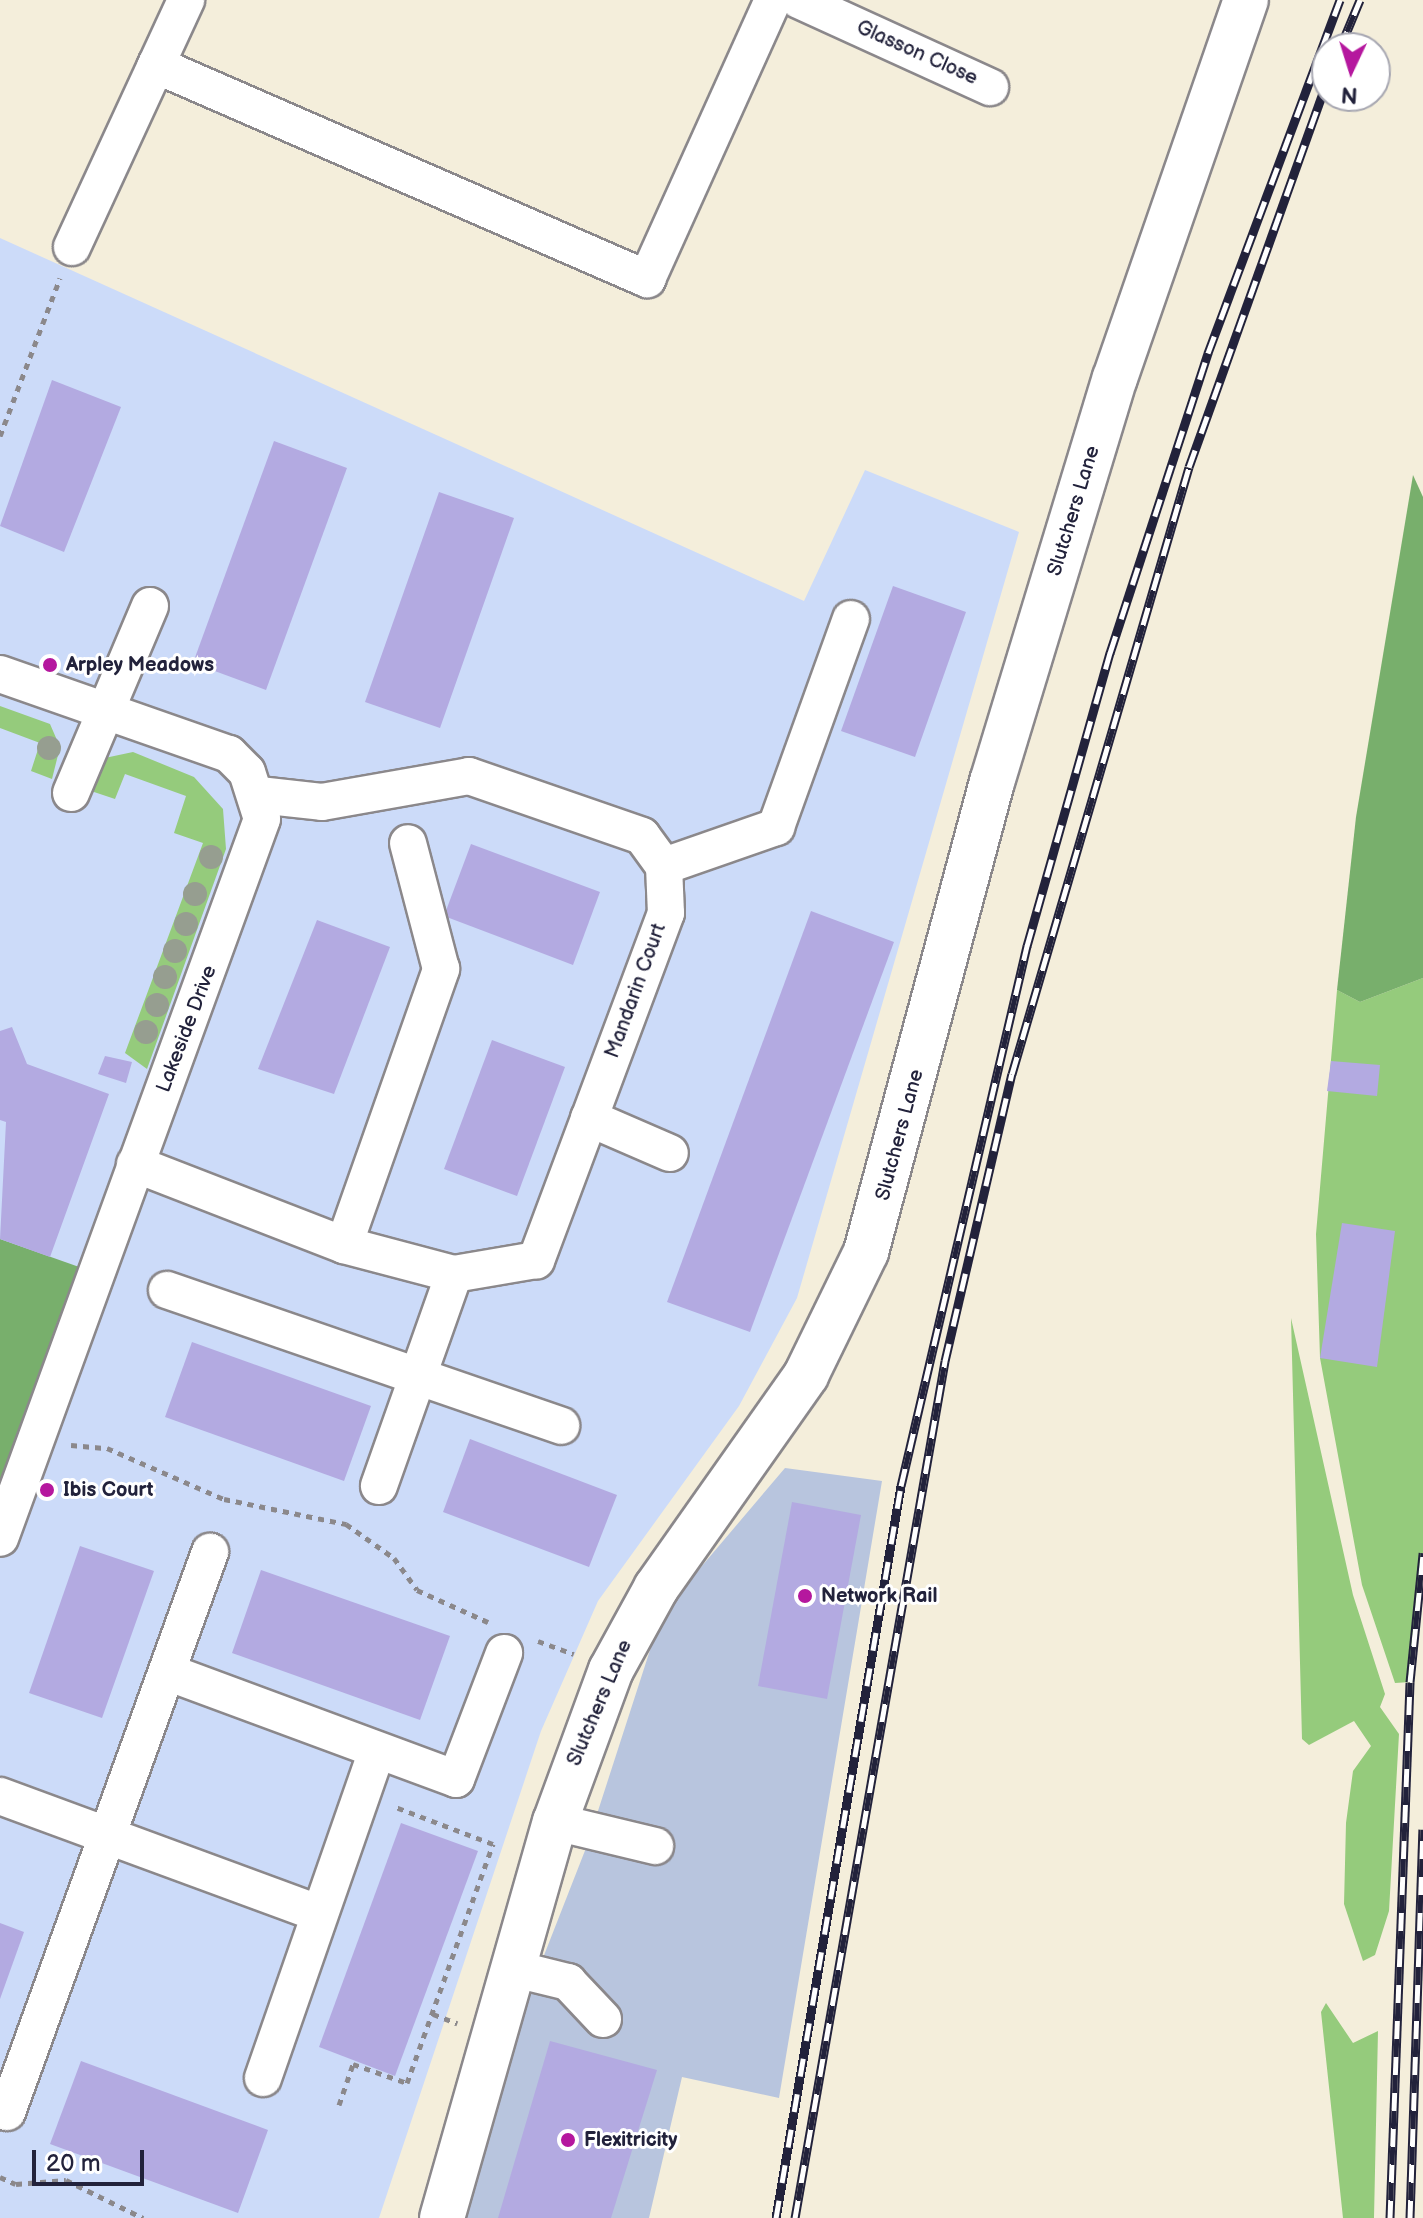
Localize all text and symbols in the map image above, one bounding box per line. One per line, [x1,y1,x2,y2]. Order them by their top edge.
street label: Glasson Close [853,16,981,90]
north arrow [1311,32,1391,112]
text: N [1340,80,1359,108]
street label: Slutchers Lane [1043,443,1105,579]
place label: Arpley Meadows [66,653,215,677]
marker: Arpley Meadows [41,656,59,674]
street label: Mandarin Court [601,920,671,1062]
street label: Lakeside Drive [152,962,222,1096]
street label: Slutchers Lane [871,1067,929,1203]
place label: Ibis Court [63,1478,154,1502]
marker: Ibis Court [38,1481,56,1499]
place label: Network Rail [821,1584,937,1608]
marker: Network Rail [796,1587,814,1605]
street label: Slutchers Lane [563,1636,637,1770]
place label: Flexitricity [584,2128,677,2152]
marker: Flexitricity [559,2131,577,2149]
scale bar [36,2134,148,2184]
text: 20 m [46,2149,101,2178]

